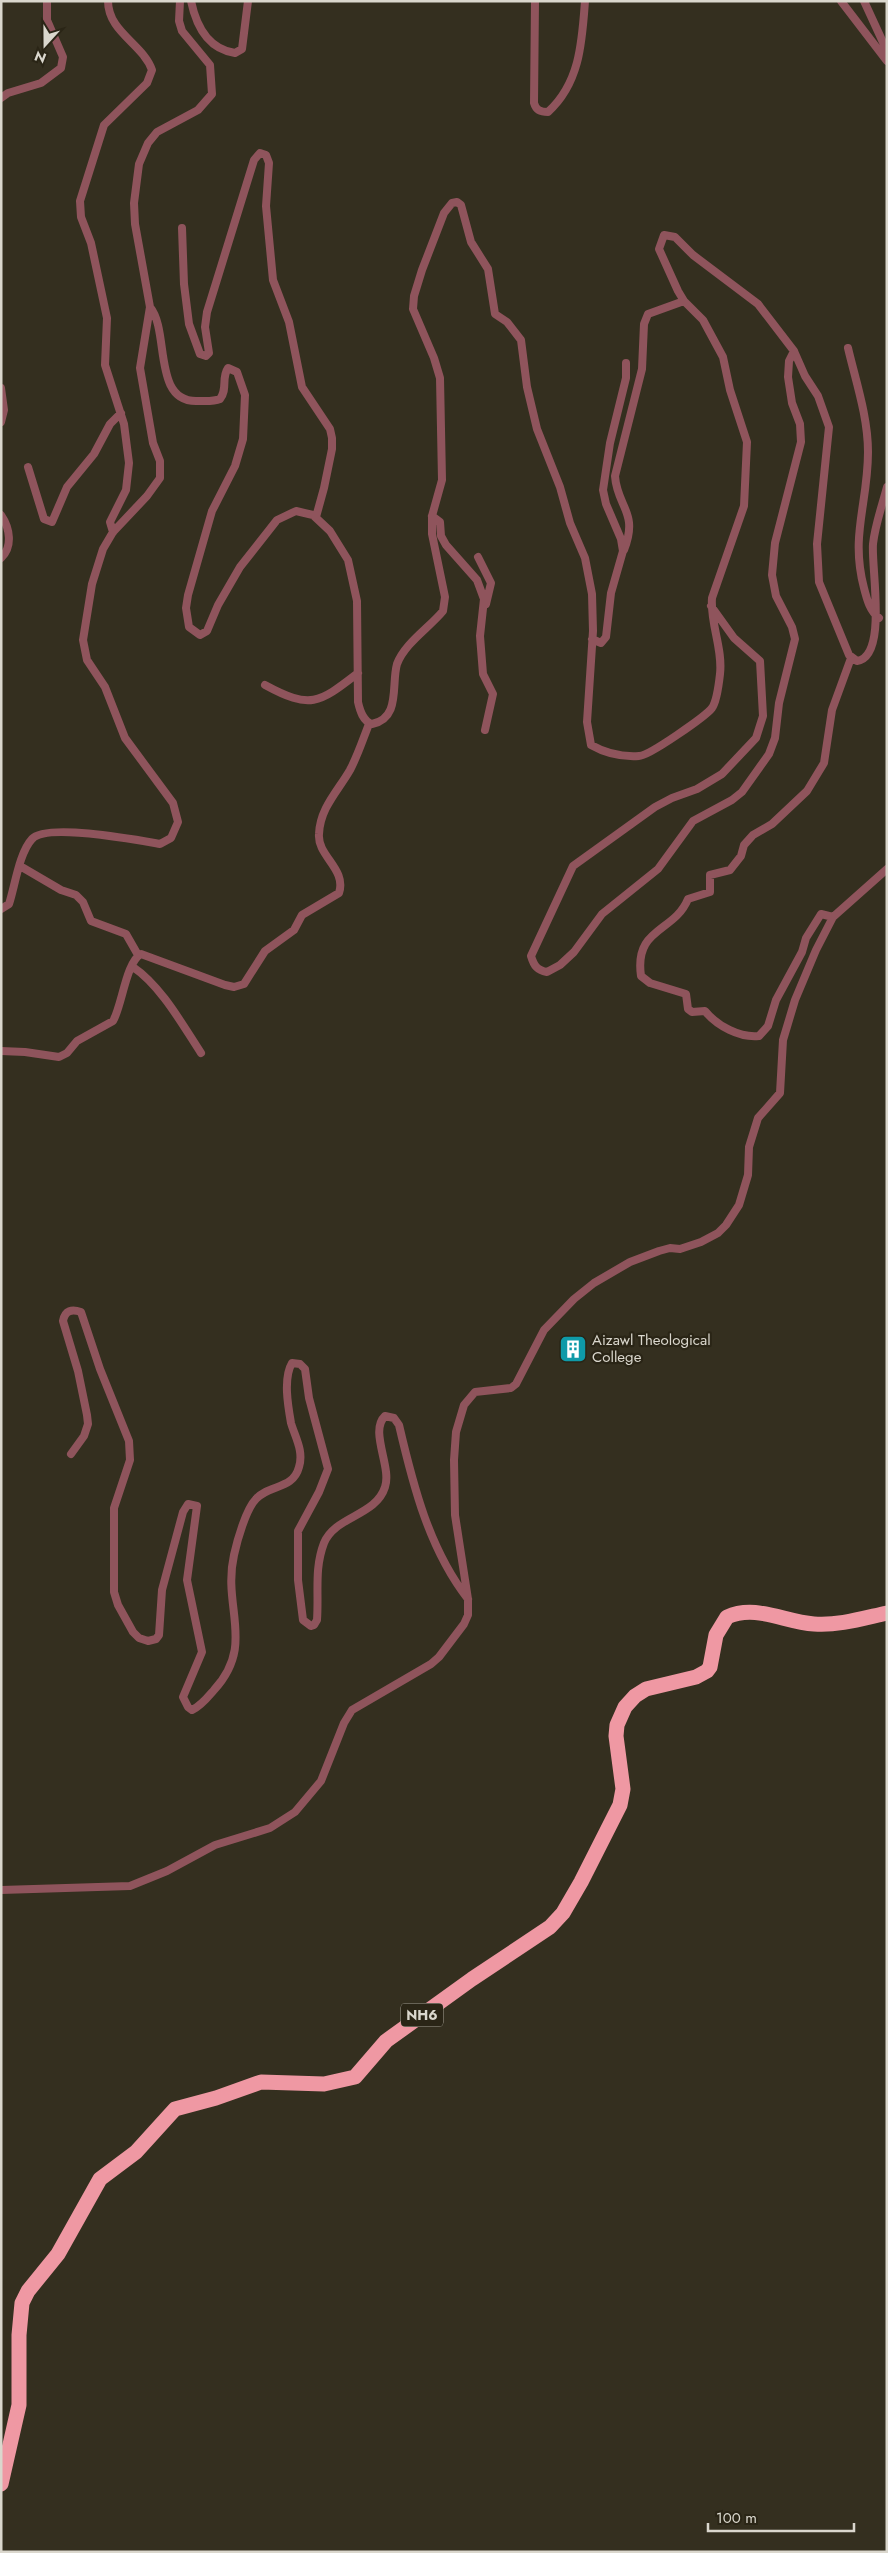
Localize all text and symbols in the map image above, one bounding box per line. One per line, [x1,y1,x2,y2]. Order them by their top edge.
north arrow [20,20,70,70]
text: N [32,46,49,68]
place label: Aizawl Theological College [592,1329,711,1368]
building icon: Aizawl Theological College [558,1334,588,1364]
road number: NH6 [401,2004,443,2026]
scale bar [708,2500,854,2532]
text: 100 m [716,2507,757,2529]

